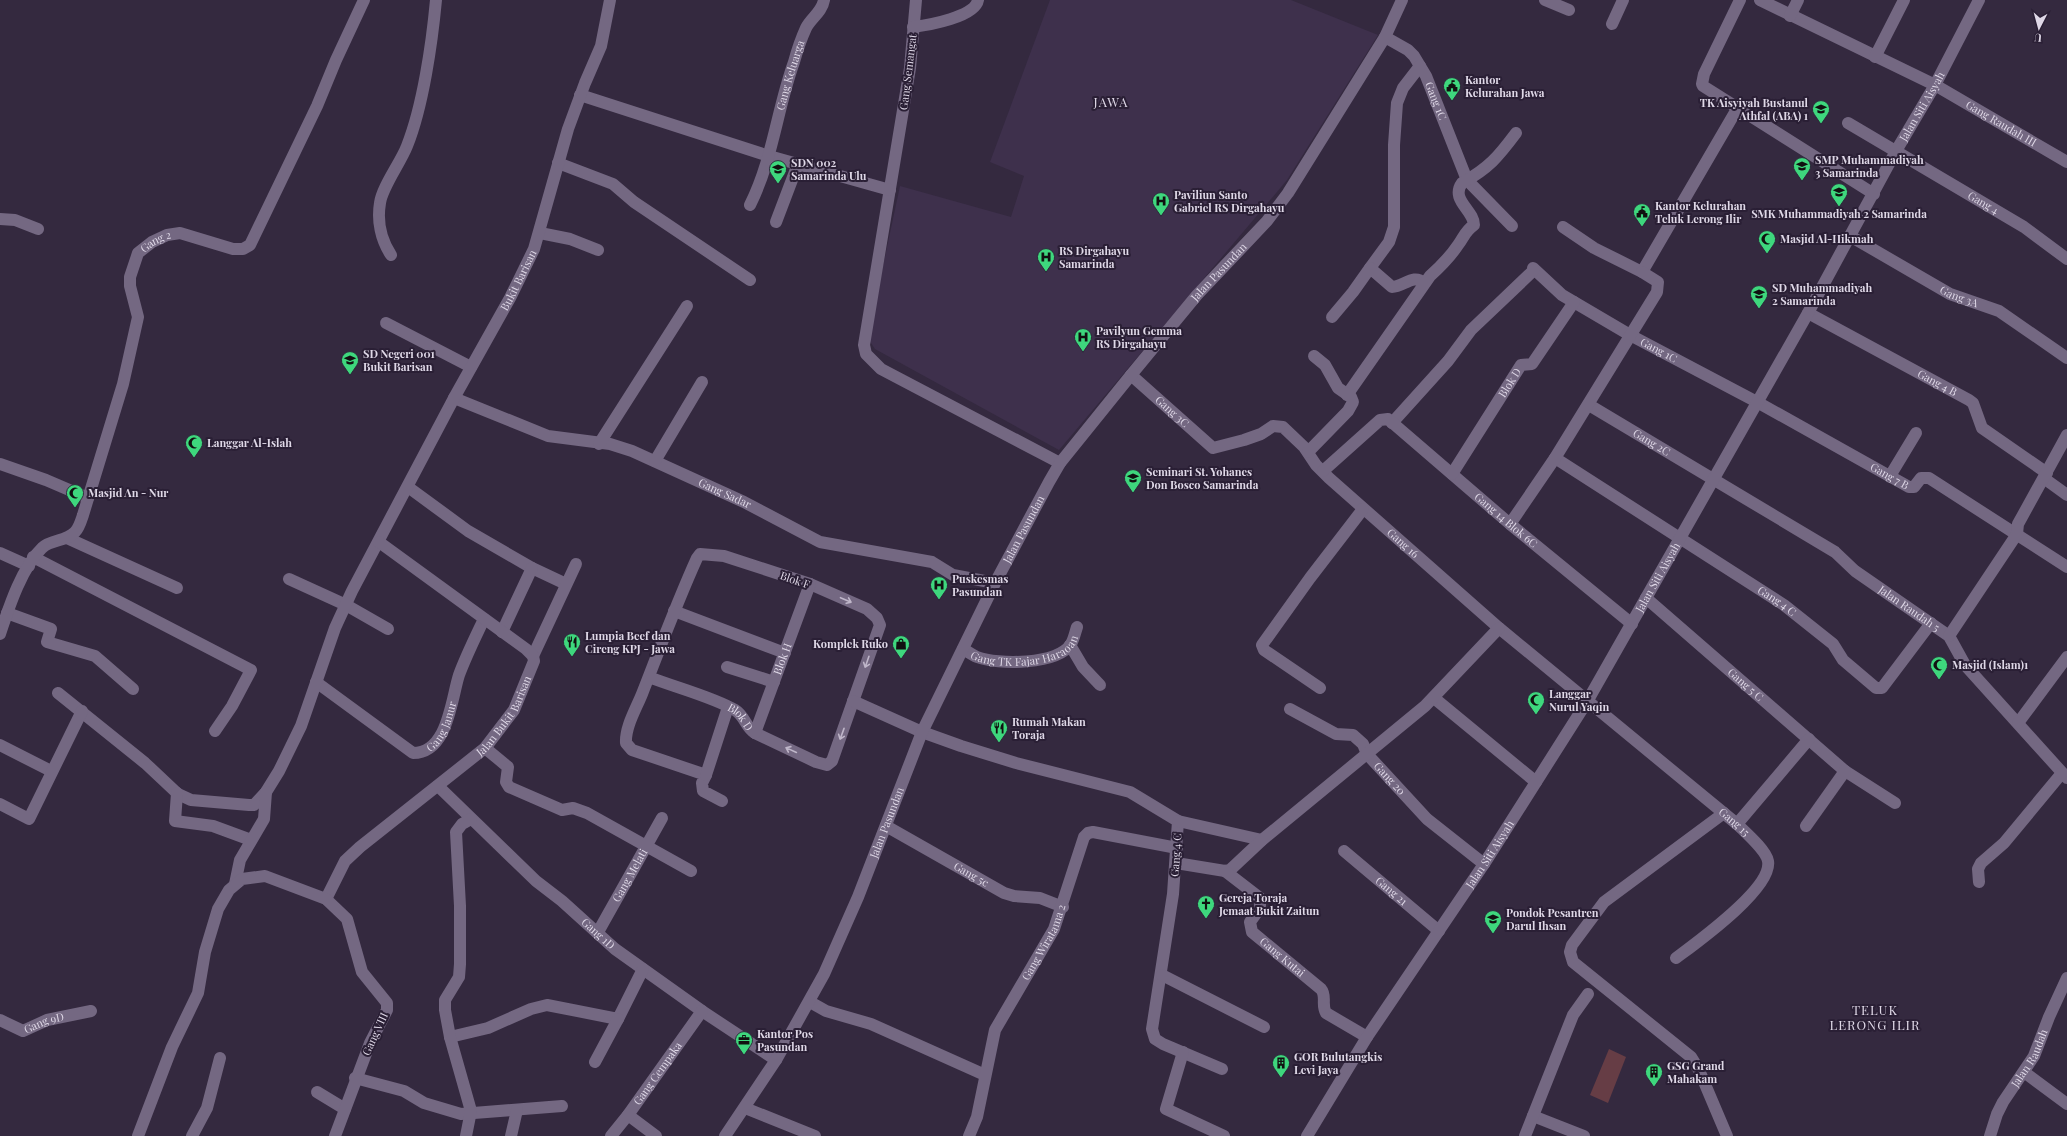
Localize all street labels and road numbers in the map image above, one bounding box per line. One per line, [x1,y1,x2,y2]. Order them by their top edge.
street label: Gang Semangat [895,33,920,111]
street label: Gang Keluarga [772,38,807,112]
street label: Jalan Siti Aisyah [1895,68,1948,145]
street label: Gang 1C [1422,79,1451,122]
street label: Gang Raudah III [1963,97,2040,150]
street label: Gang 4 [1965,187,2002,218]
street label: Gang 2 [137,227,172,256]
street label: Jalan Pasundan [1186,239,1250,305]
street label: Bukit Barisan [496,247,540,313]
street label: Gang 3A [1937,282,1981,310]
street label: Gang 1C [1638,334,1680,366]
street label: Blok D [1494,365,1524,400]
street label: Gang 4 B [1915,366,1960,399]
street label: Gang 3C [1152,392,1193,430]
street label: Gang 2C [1630,425,1673,459]
street label: Gang 7 B [1868,459,1912,493]
street label: Gang Sadar [696,474,754,512]
street label: Gang 14 Blok 6C [1472,489,1541,551]
street label: Jalan Pasundan [999,492,1048,567]
street label: Gang 16 [1384,525,1423,561]
street label: Jalan Siti Aisyah [1631,539,1683,616]
street label: Blok F [778,567,812,592]
street label: Jalan Raudah 5 [1875,581,1943,635]
street label: Gang 4 C [1755,582,1800,619]
street label: Gang TK Fajar Haraoan [968,633,1081,669]
street label: Blok H [769,641,795,677]
street label: Gang 5 C [1725,664,1767,704]
street label: Jalan Bukit Barisan [472,673,534,760]
street label: Blok D [725,699,757,733]
street label: Gang Janur [423,700,459,755]
street label: Gang 20 [1371,758,1409,798]
street label: Jalan Pasundan [865,784,907,861]
street label: Gang 15 [1716,804,1754,840]
street label: Jalan Siti Aisyah [1461,817,1517,892]
street label: Gang 4 C [1166,833,1185,877]
street label: Gang Melati [608,846,650,904]
street label: Gang 5c [951,858,992,890]
street label: Gang 21 [1373,873,1411,908]
street label: Gang Wiratama 2 [1018,902,1069,983]
street label: Gang 1D [578,914,618,952]
street label: Gang Kutai [1257,934,1308,980]
street label: Gang 9D [21,1009,65,1037]
street label: Gang VIII [358,1010,391,1058]
street label: Jalan Raudah [2007,1026,2051,1091]
street label: Gang Cempaka [629,1038,685,1108]

